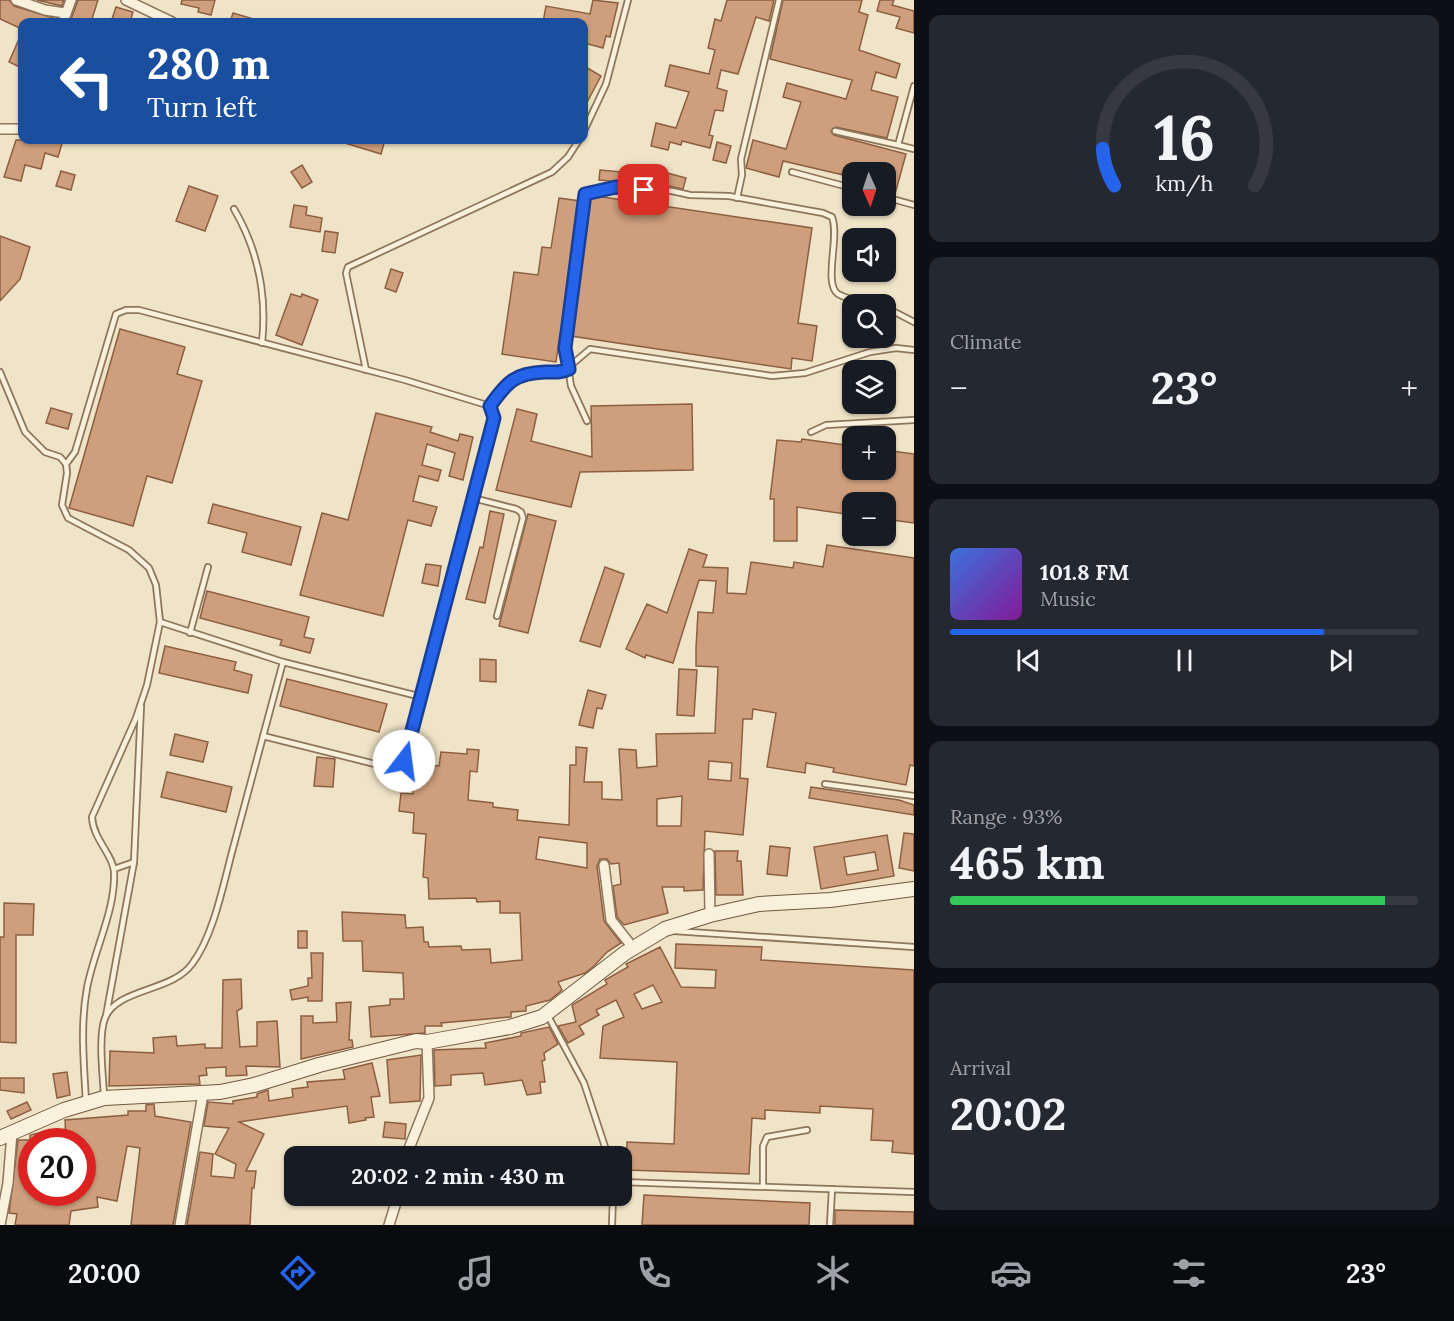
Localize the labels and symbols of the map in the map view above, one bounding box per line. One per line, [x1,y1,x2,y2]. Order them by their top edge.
north arrow [842,162,896,216]
pin [618,164,669,215]
position arrow [372,729,436,793]
speed limit sign: 20 [18,1128,96,1206]

